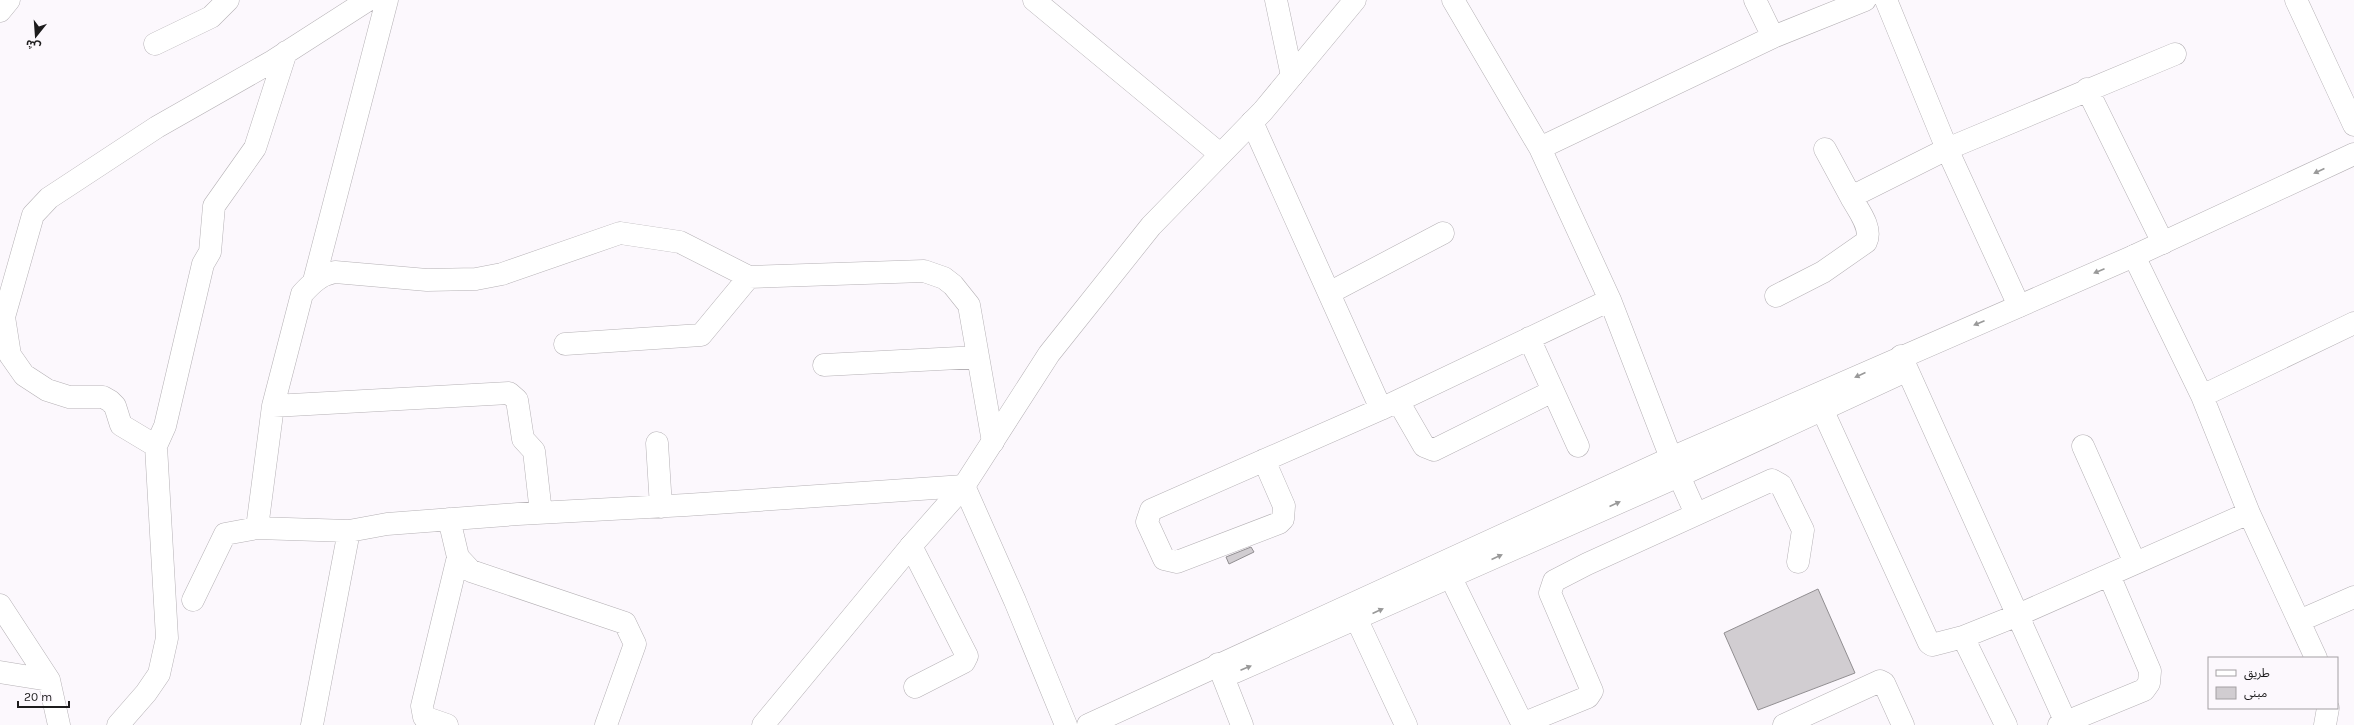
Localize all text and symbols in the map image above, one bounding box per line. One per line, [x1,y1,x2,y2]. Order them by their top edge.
north arrow [16,16,56,56]
text: ش [24,37,42,54]
one-way arrow [2313,168,2324,174]
one-way arrow [2092,269,2104,275]
one-way arrow [1974,320,1985,326]
one-way arrow [1854,372,1866,378]
one-way arrow [1610,501,1621,507]
one-way arrow [1491,554,1503,560]
one-way arrow [1372,607,1384,614]
legend [2208,657,2338,709]
one-way arrow [1240,664,1252,670]
text: طريق [2244,666,2270,681]
scale bar [18,683,69,709]
text: مبنى [2244,686,2267,700]
text: 20 m [24,690,52,704]

